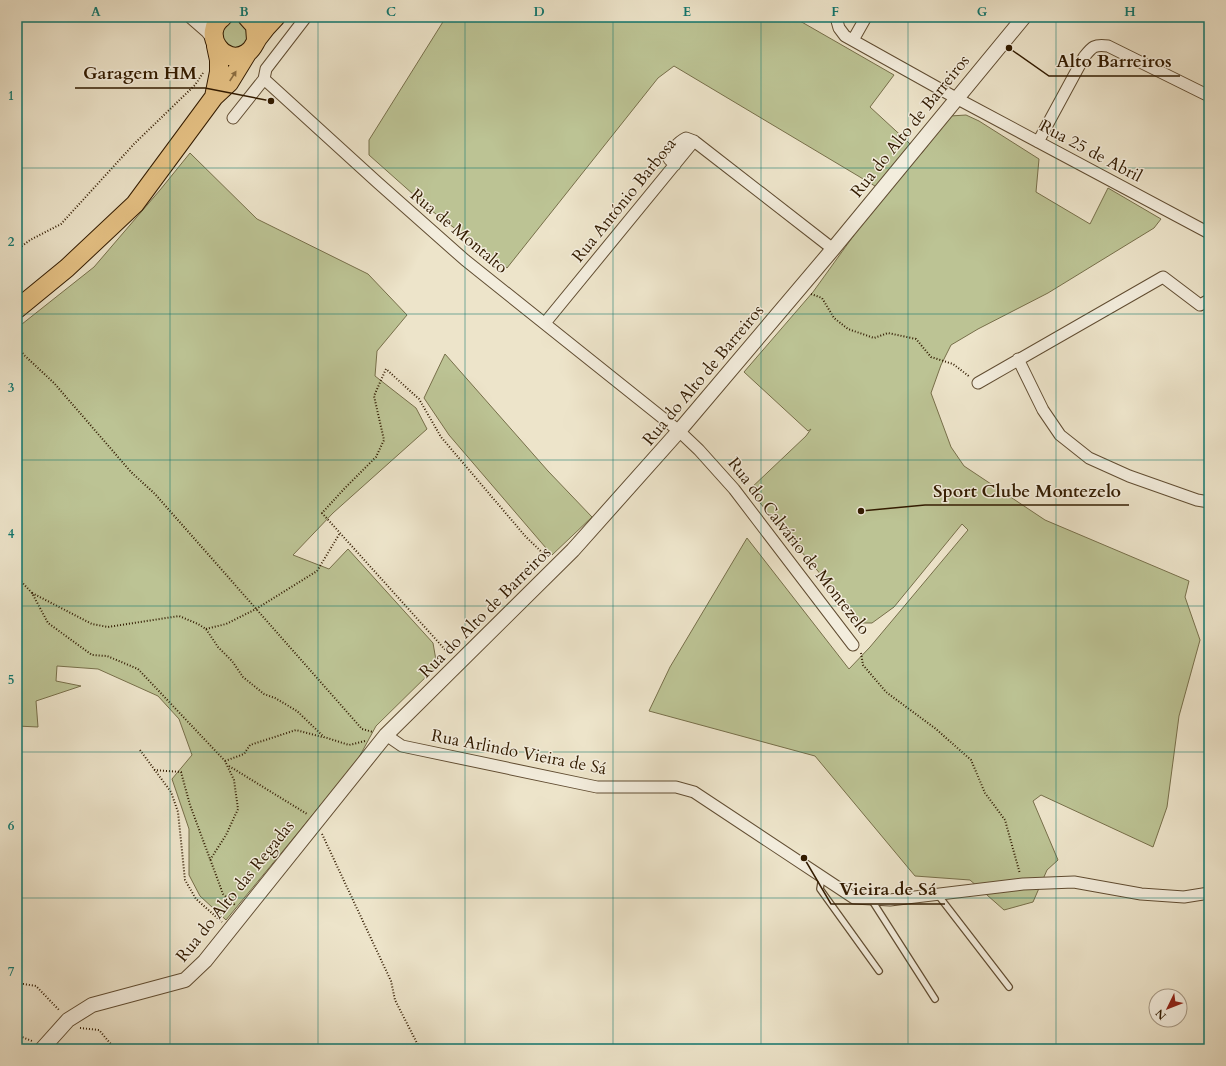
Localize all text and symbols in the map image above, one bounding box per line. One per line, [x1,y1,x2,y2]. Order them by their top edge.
text: A [91,3,101,21]
text: B [239,3,249,21]
text: C [386,3,396,21]
text: D [533,3,545,21]
text: E [683,3,691,21]
text: F [831,3,839,21]
text: G [977,3,988,21]
text: H [1124,3,1136,21]
callout: Alto Barreiros [1049,46,1180,76]
text: Alto Barreiros [1056,49,1172,74]
street label: Rua do Alto de Barreiros [845,50,975,202]
callout: Garagem HM [75,58,205,88]
text: Garagem HM [83,61,198,86]
one-way arrow [229,71,237,81]
text: 1 [8,87,14,105]
street label: Rua 25 de Abril [1036,114,1147,188]
street label: Rua António Barbosa [567,132,682,267]
street label: Rua de Montalto [405,183,513,279]
text: 2 [8,233,15,251]
street label: Rua do Alto de Barreiros [637,299,769,450]
text: 3 [8,379,15,397]
street label: Rua do Calvário de Montezelo [722,453,876,639]
callout: Sport Clube Montezelo [925,475,1129,505]
text: Sport Clube Montezelo [933,479,1121,504]
text: 4 [8,525,15,543]
street label: Rua do Alto de Barreiros [414,541,556,683]
text: 5 [8,671,14,689]
street label: Rua Arlindo Vieira de Sá [429,724,609,780]
street label: Rua do Alto das Regadas [171,815,300,967]
text: 6 [8,817,15,835]
callout: Vieira de Sá [831,874,945,904]
text: Vieira de Sá [839,877,937,902]
text: 7 [8,963,15,981]
north arrow [1148,988,1188,1028]
text: N [1152,1006,1170,1023]

